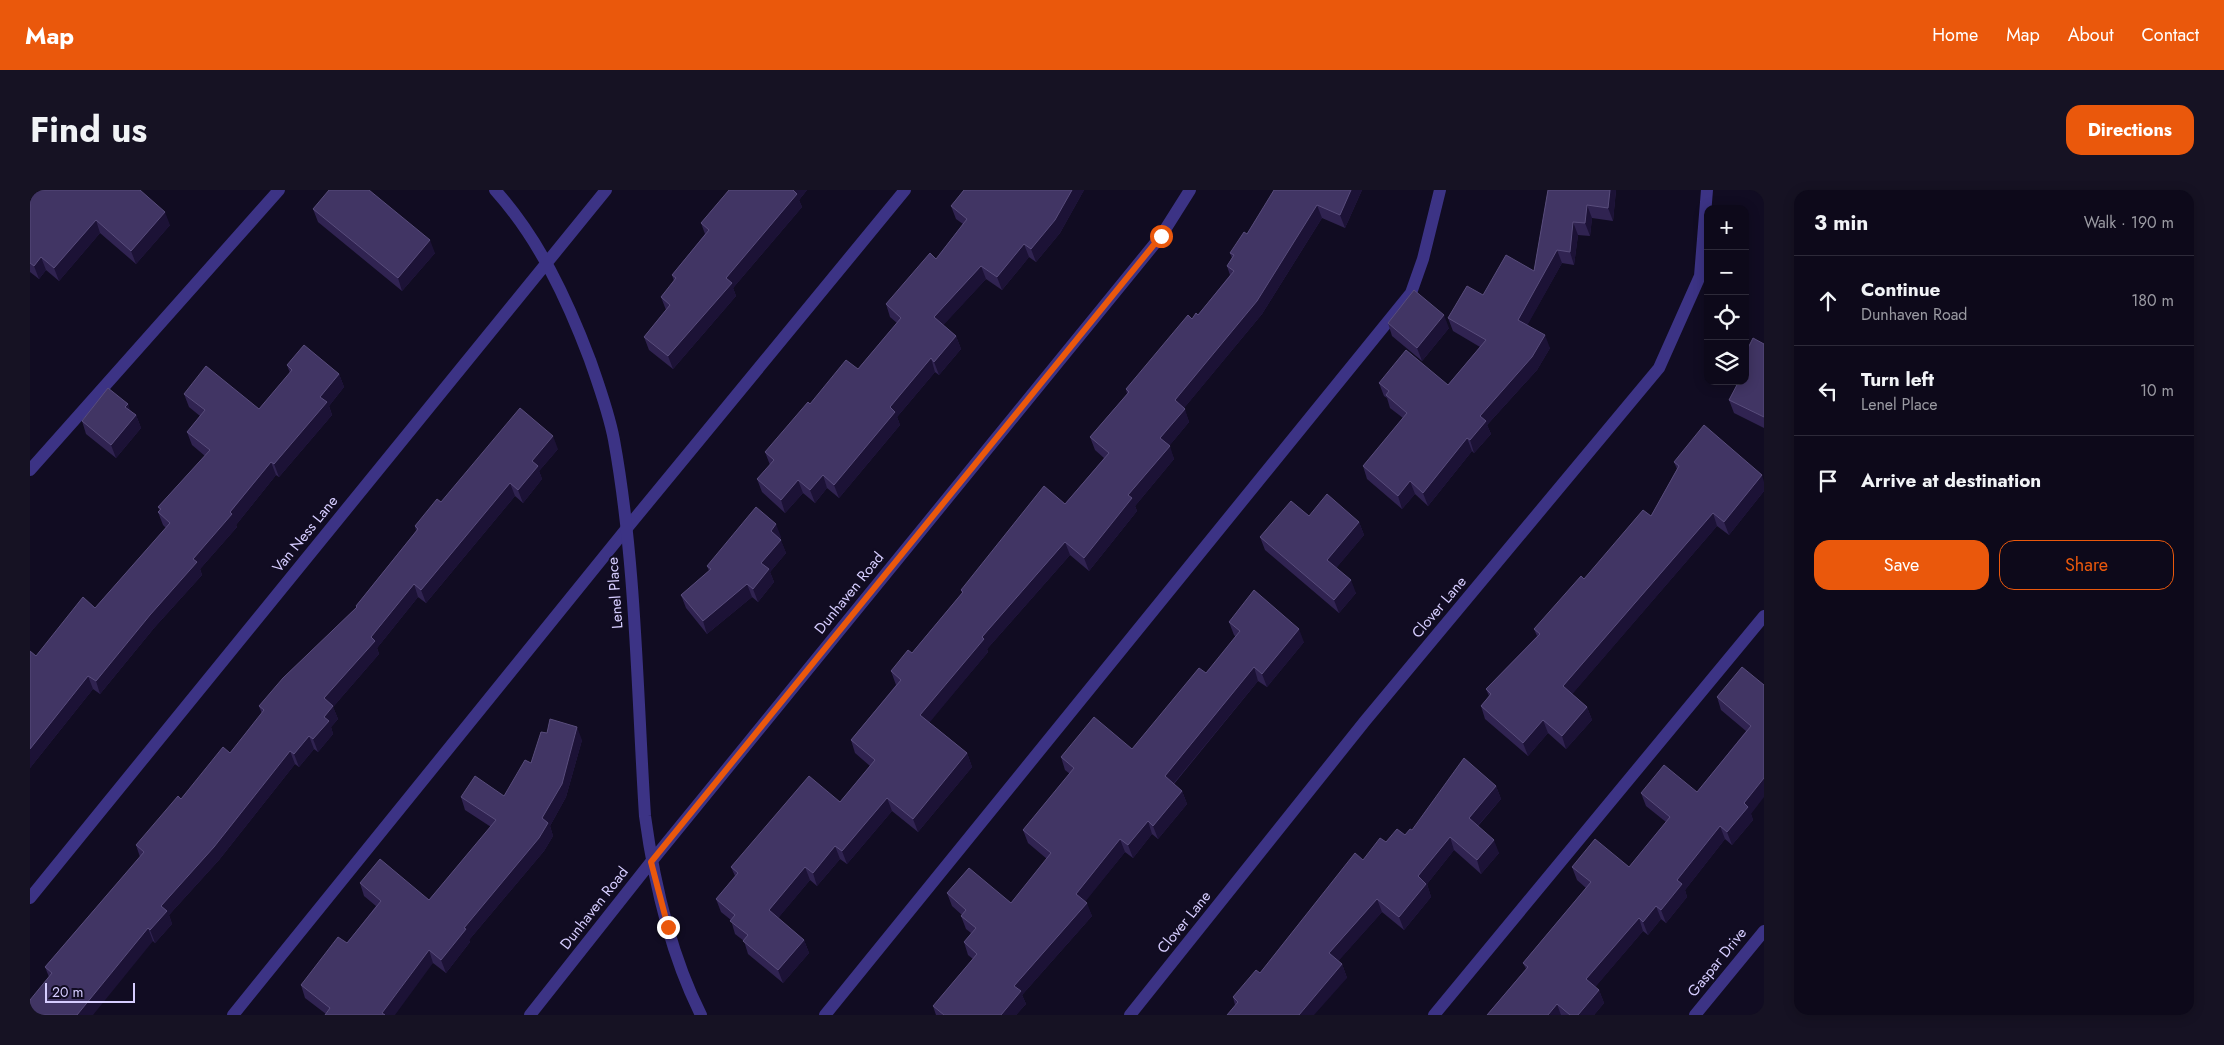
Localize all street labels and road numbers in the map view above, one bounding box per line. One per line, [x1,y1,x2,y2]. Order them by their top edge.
street label: Van Ness Lane [267,491,343,577]
street label: Dunhaven Road [809,547,889,639]
street label: Lenel Place [602,556,628,630]
street label: Clover Lane [1406,571,1472,643]
street label: Dunhaven Road [555,862,633,954]
street label: Clover Lane [1152,886,1216,958]
street label: Gaspar Drive [1682,922,1752,1001]

